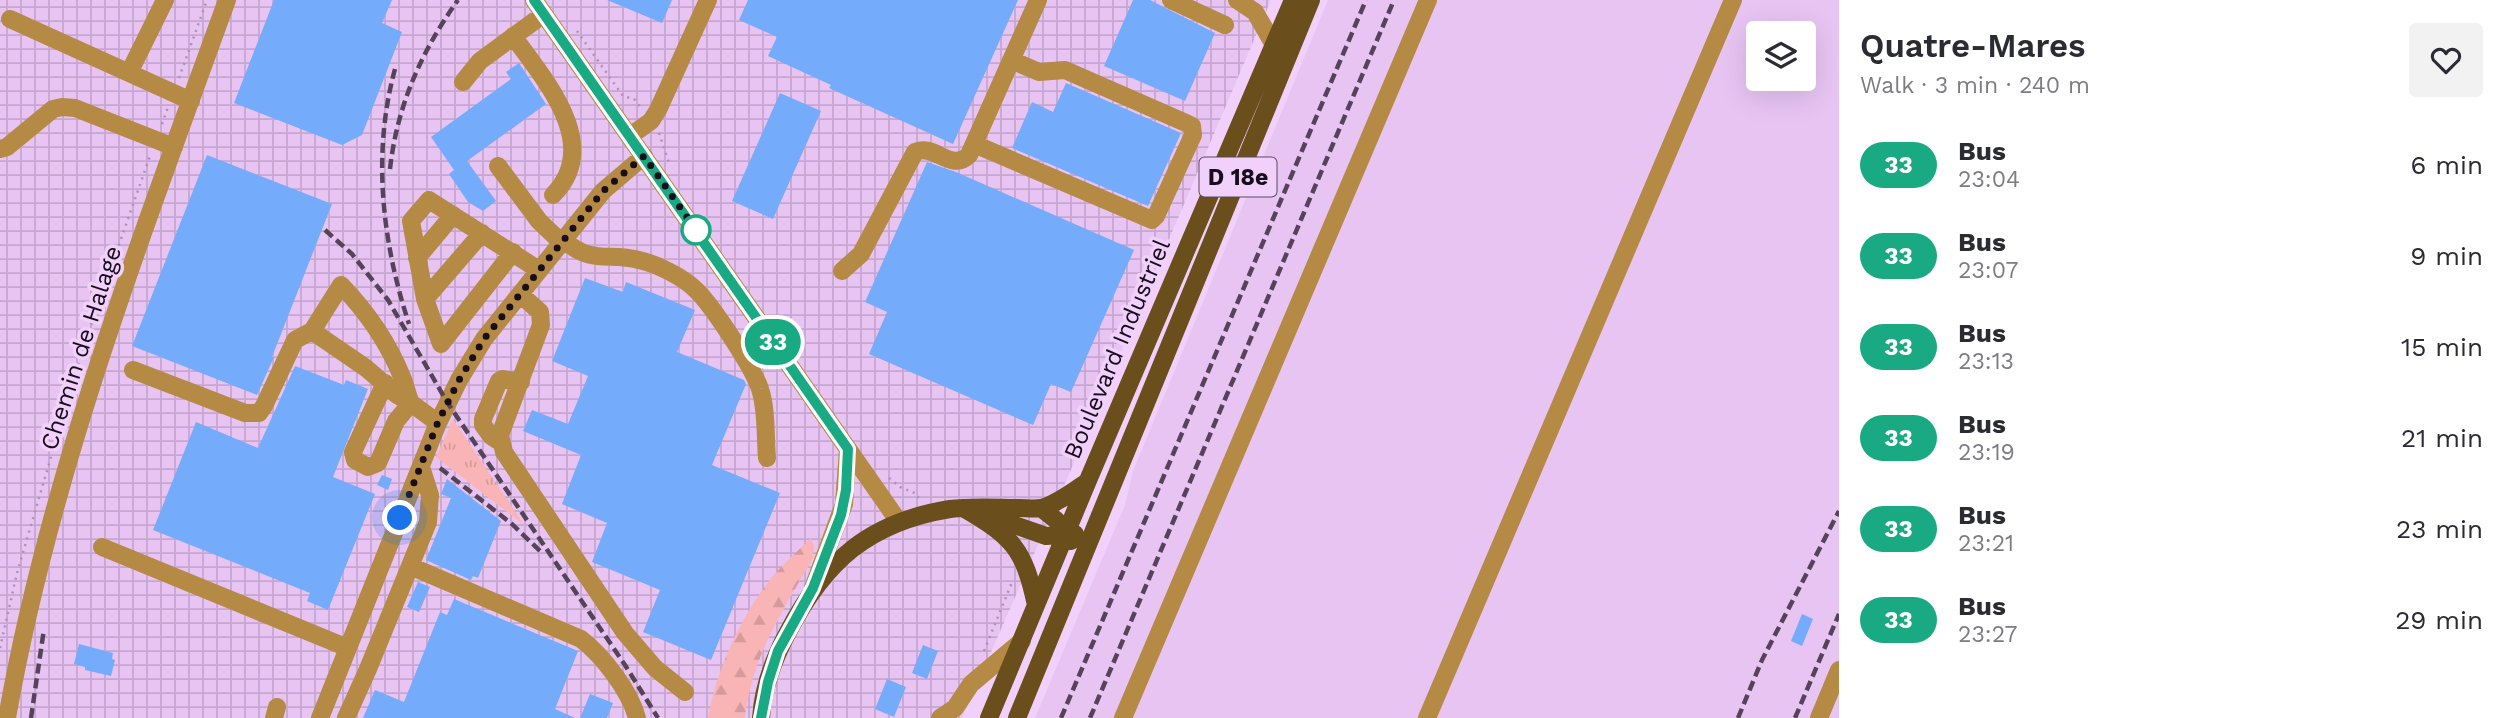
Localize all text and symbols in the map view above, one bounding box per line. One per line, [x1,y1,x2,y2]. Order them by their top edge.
map controls [1746,21,1816,91]
button: layers [1746,21,1816,91]
button: heart [2409,23,2483,97]
text: Quatre-Mares [1860,26,2086,65]
text: Walk · 3 min · 240 m [1860,72,2090,99]
text: Bus [1958,136,2006,166]
text: 6 min [2411,150,2483,180]
text: 33 [1884,151,1913,179]
road number: D 18e [1200,158,1276,196]
text: 23:04 [1958,166,2020,193]
unlabelled marker [681,215,711,245]
text: Bus [1958,227,2006,257]
street label: Boulevard Industriel [1058,234,1176,463]
text: 9 min [2410,241,2483,271]
street label: Chemin de Halage [35,242,127,454]
text: 33 [1884,242,1913,270]
text: 23:07 [1958,257,2018,284]
text: Bus [1958,318,2006,348]
line badge: 33 [742,319,804,365]
text: 33 [759,328,787,356]
text: 15 min [2401,332,2483,362]
text: 33 [1884,333,1913,361]
text: 23:13 [1958,348,2014,375]
text: Bus [1958,409,2006,439]
text: 21 min [2401,423,2483,453]
text: 33 [1884,424,1913,452]
text: 23:19 [1958,439,2015,466]
your location [382,500,417,535]
text: Bus [1958,500,2006,530]
text: 23 min [2396,514,2483,544]
text: 33 [1884,515,1913,543]
text: 23:21 [1958,530,2014,557]
text: Bus [1958,591,2006,621]
text: 29 min [2395,605,2483,635]
text: 33 [1884,606,1913,634]
text: 23:27 [1958,621,2017,648]

